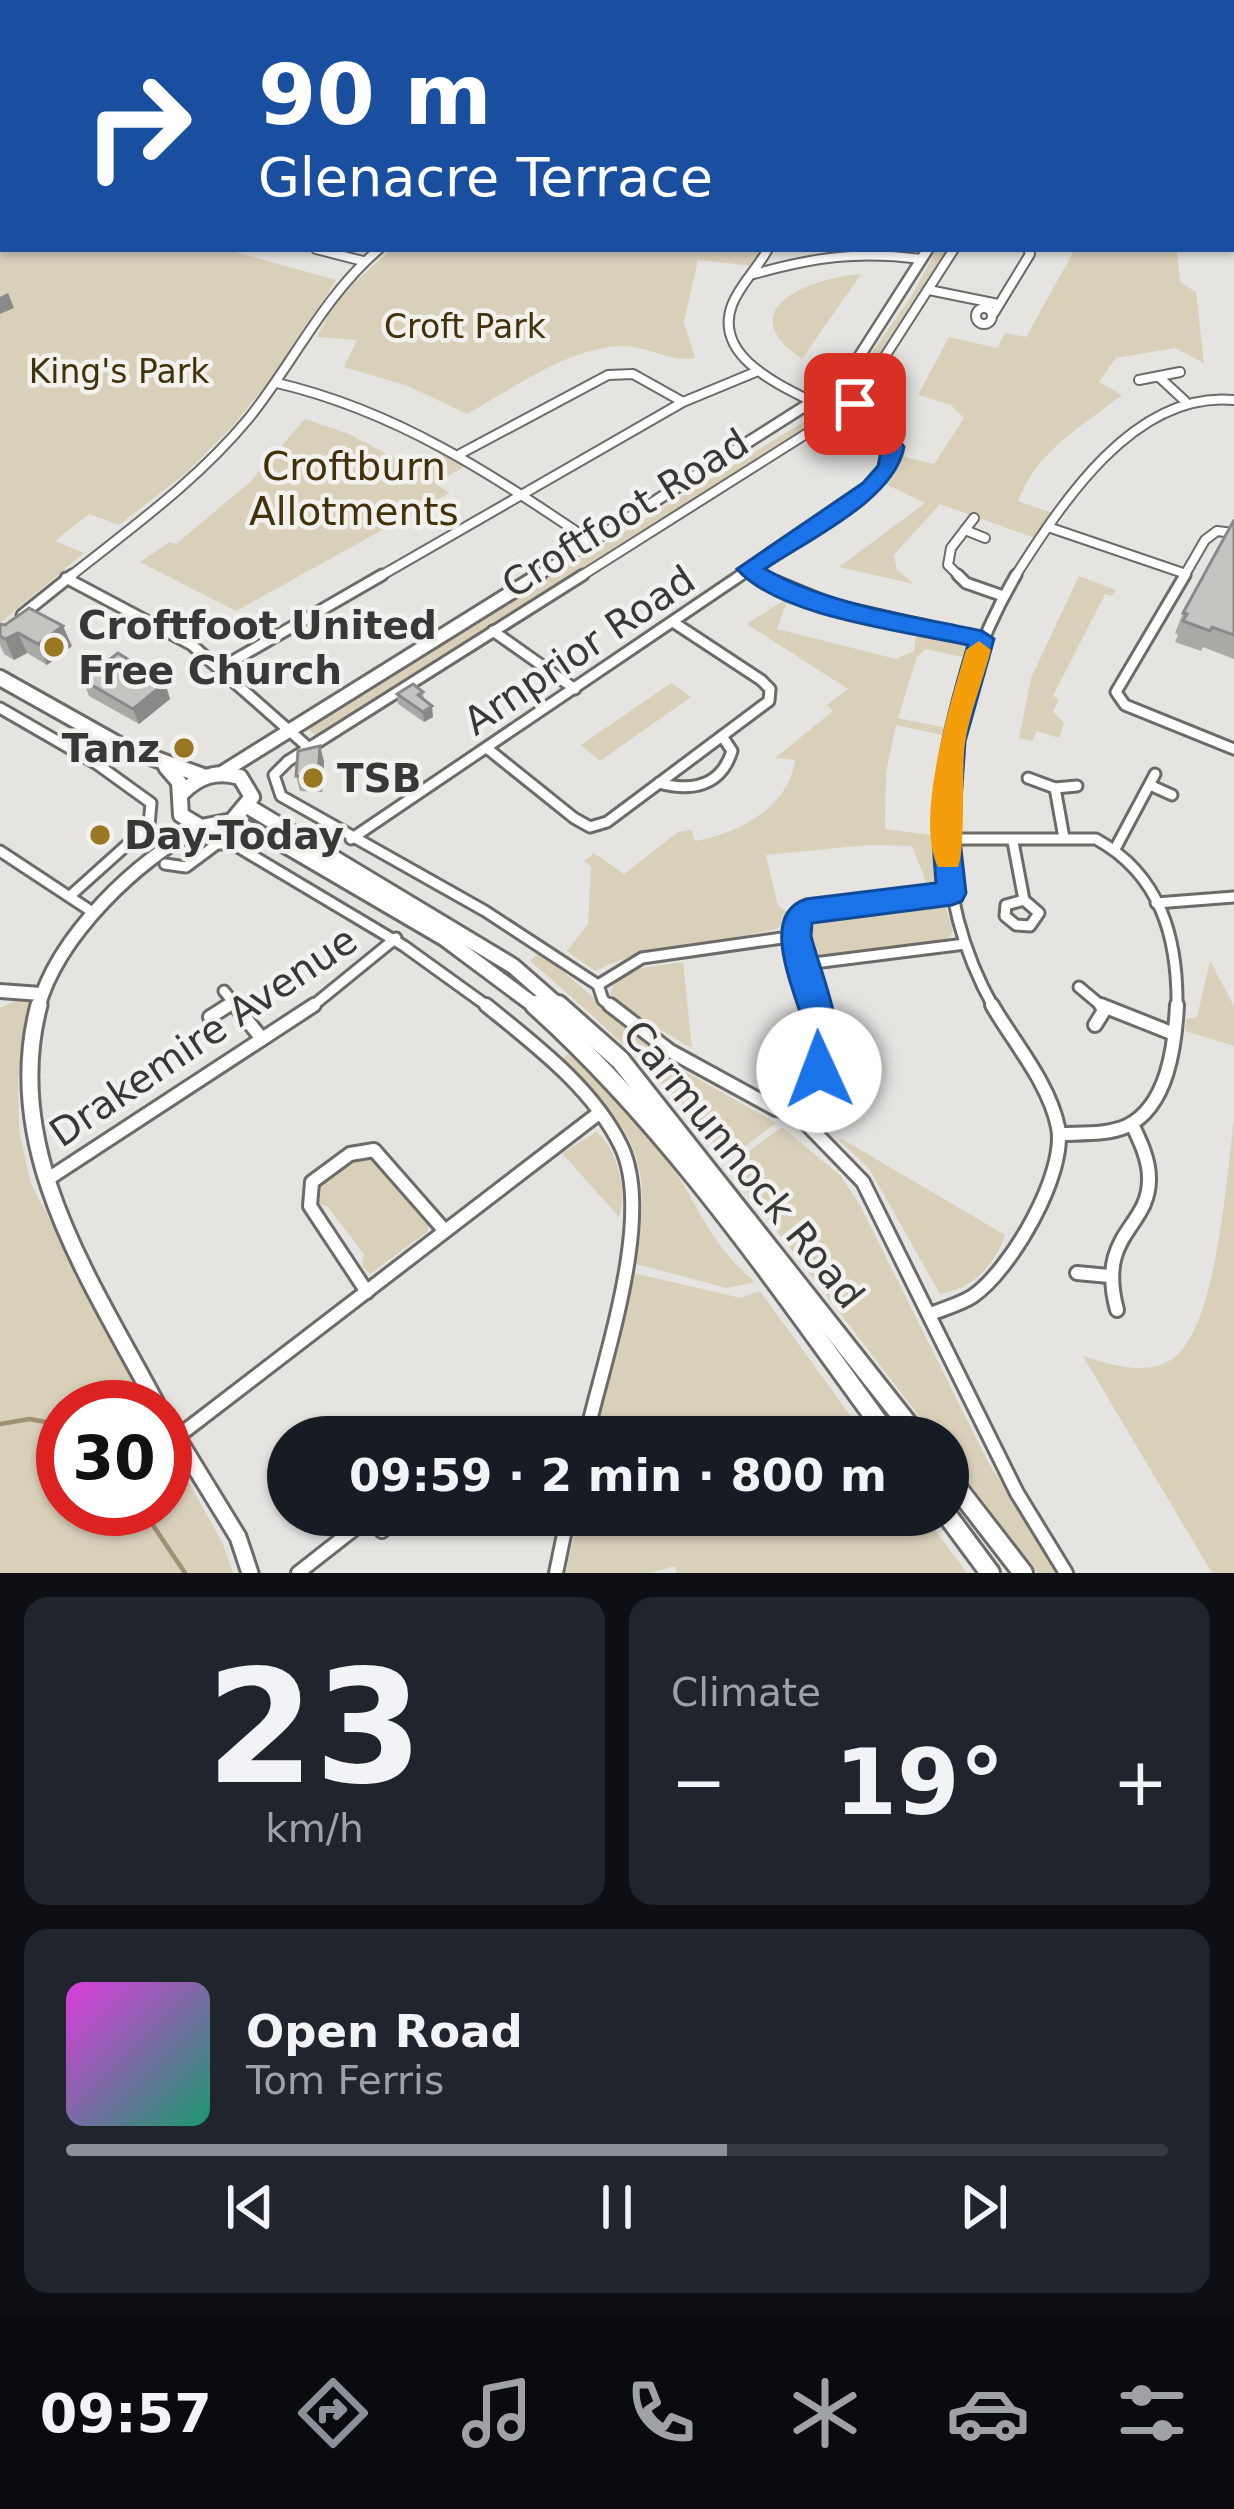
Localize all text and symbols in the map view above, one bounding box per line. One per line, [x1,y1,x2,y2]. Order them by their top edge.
text: 90 m [258,46,492,144]
icon: right [60,48,216,204]
text: Glenacre Terrace [258,146,713,209]
park label: Croft Park [384,307,547,346]
park label: King's Park [29,352,210,391]
pin [804,353,906,455]
icon: arrive [822,371,888,437]
street label: Croftfoot Road [494,420,757,607]
park label: Croftburn Allotments [249,444,459,534]
street label: Arnprior Road [455,557,703,744]
place label: Croftfoot United Free Church [78,603,437,693]
marker: Croftfoot United Free Church [41,634,67,660]
place label: Tanz [62,726,160,771]
marker: Tanz [171,735,197,761]
place label: TSB [337,756,421,801]
marker: TSB [300,765,326,791]
place label: Day-Today [124,813,344,858]
marker: Day-Today [87,822,113,848]
street label: Drakemire Avenue [41,917,365,1156]
position arrow [756,1007,882,1133]
street label: Carmunnock Road [614,1012,873,1317]
speed limit sign: 30 [36,1380,192,1536]
text: 09:59 · 2 min · 800 m [349,1449,887,1502]
text: 23 [206,1637,423,1819]
text: Climate [671,1670,821,1715]
text: 19° [834,1730,1005,1835]
text: − [671,1744,726,1821]
text: + [1113,1744,1168,1821]
text: km/h [265,1806,364,1851]
text: Open Road [246,2005,523,2058]
text: Tom Ferris [246,2058,444,2103]
icon: previous [217,2174,283,2240]
icon: pause [584,2174,650,2240]
icon: next [951,2174,1017,2240]
icon: directions [291,2371,375,2455]
icon: music [455,2371,539,2455]
icon: phone [619,2371,703,2455]
icon: climate [783,2371,867,2455]
icon: car [946,2371,1030,2455]
icon: filters [1110,2371,1194,2455]
text: 09:57 [40,2382,212,2445]

